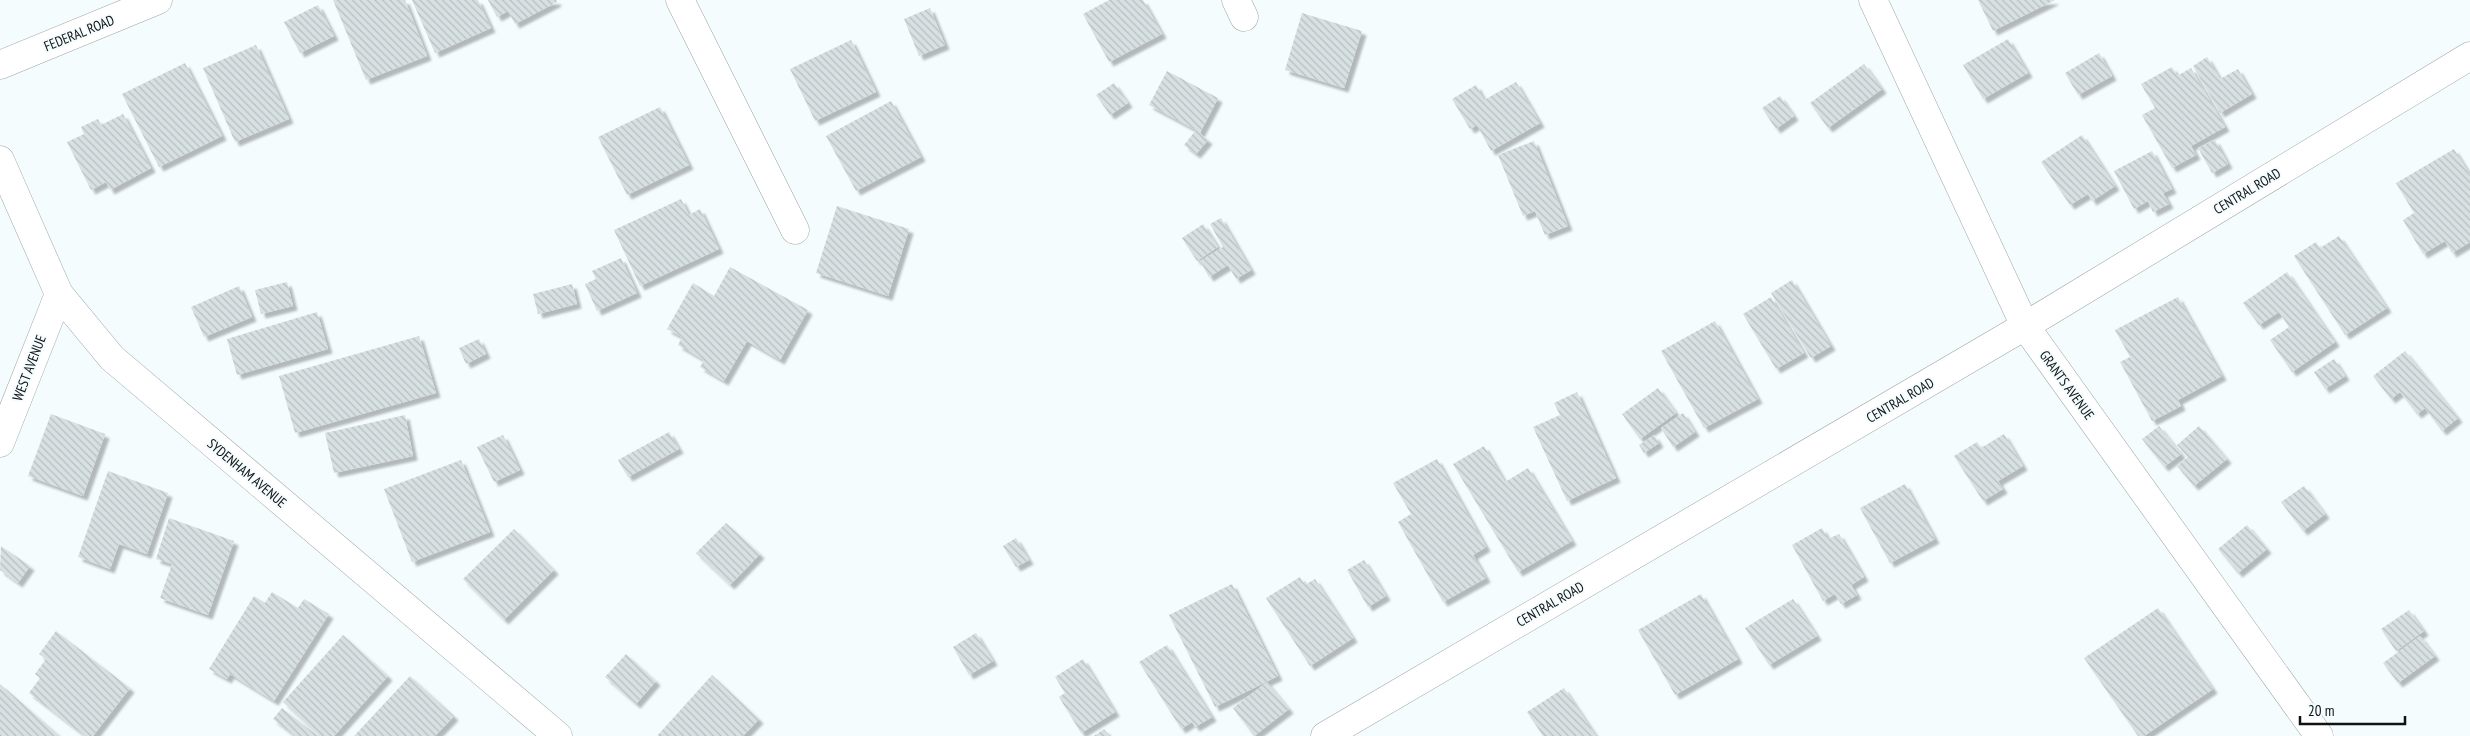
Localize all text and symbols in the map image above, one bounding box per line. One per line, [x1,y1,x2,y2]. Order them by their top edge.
street label: FEDERAL ROAD [41,11,117,55]
street label: CENTRAL ROAD [2210,164,2284,218]
street label: WEST AVENUE [8,332,50,404]
street label: GRANTS AVENUE [2036,347,2098,423]
street label: CENTRAL ROAD [1863,373,1937,427]
street label: SYDENHAM AVENUE [204,435,290,511]
street label: CENTRAL ROAD [1513,577,1587,631]
scale bar [2300,694,2405,726]
text: 20 m [2308,701,2334,720]

